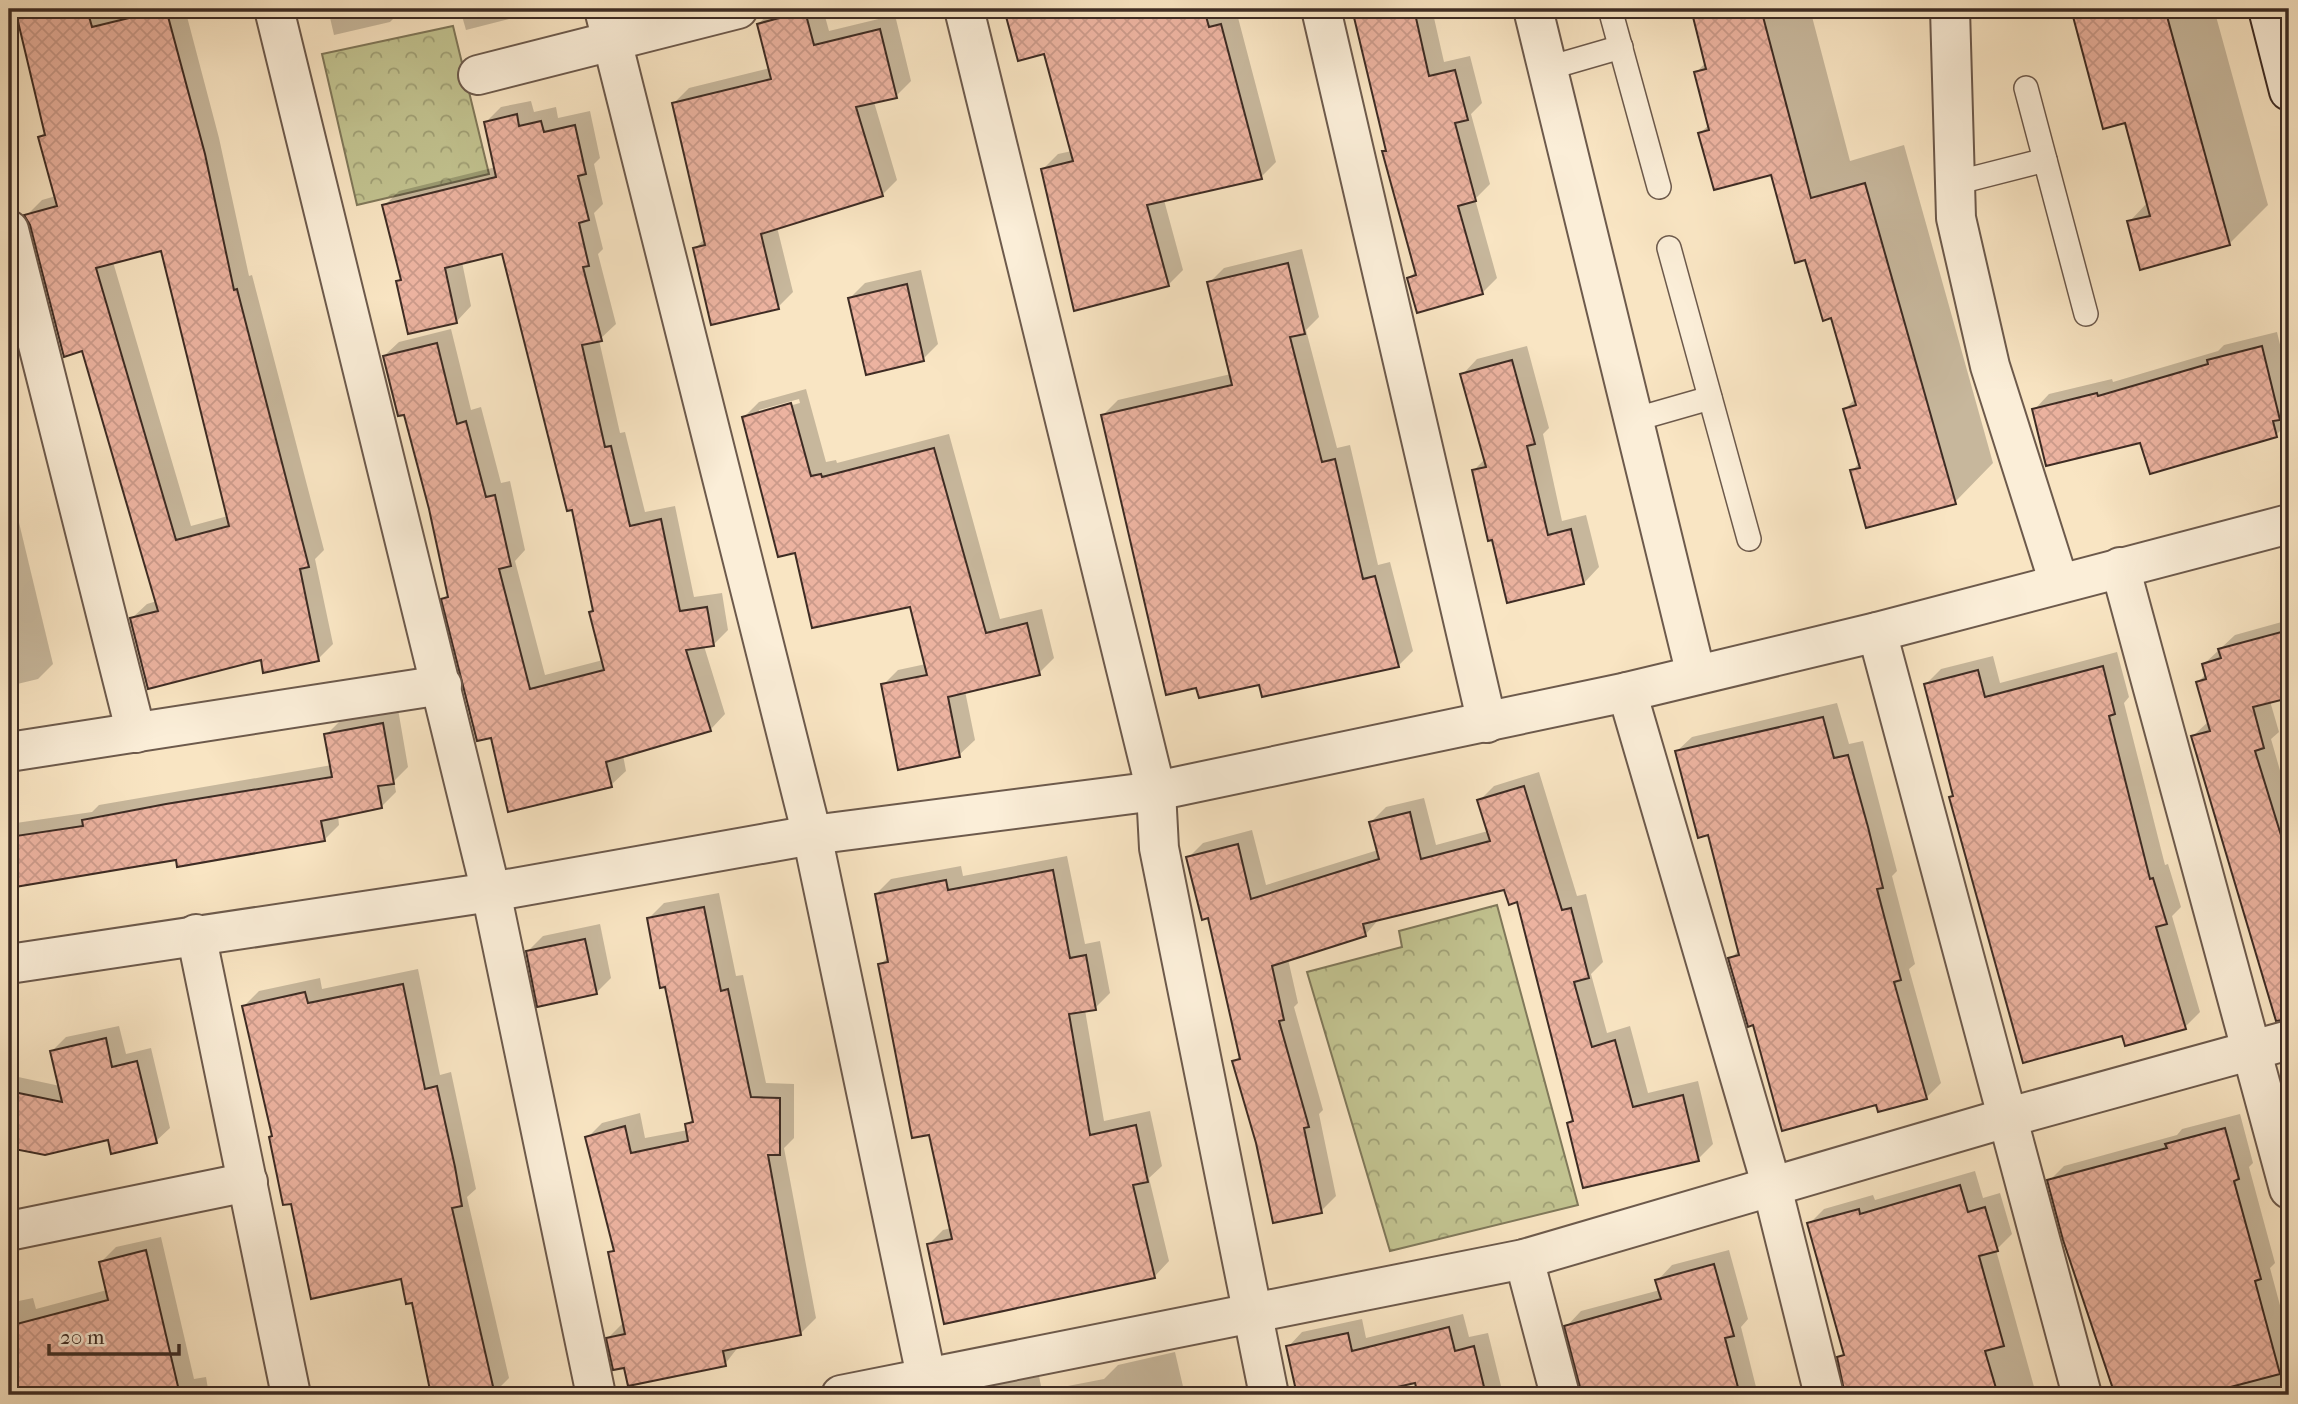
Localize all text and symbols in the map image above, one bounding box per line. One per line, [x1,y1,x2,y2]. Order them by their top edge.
scale bar [49,1313,178,1357]
text: 20 m [60,1325,105,1349]

